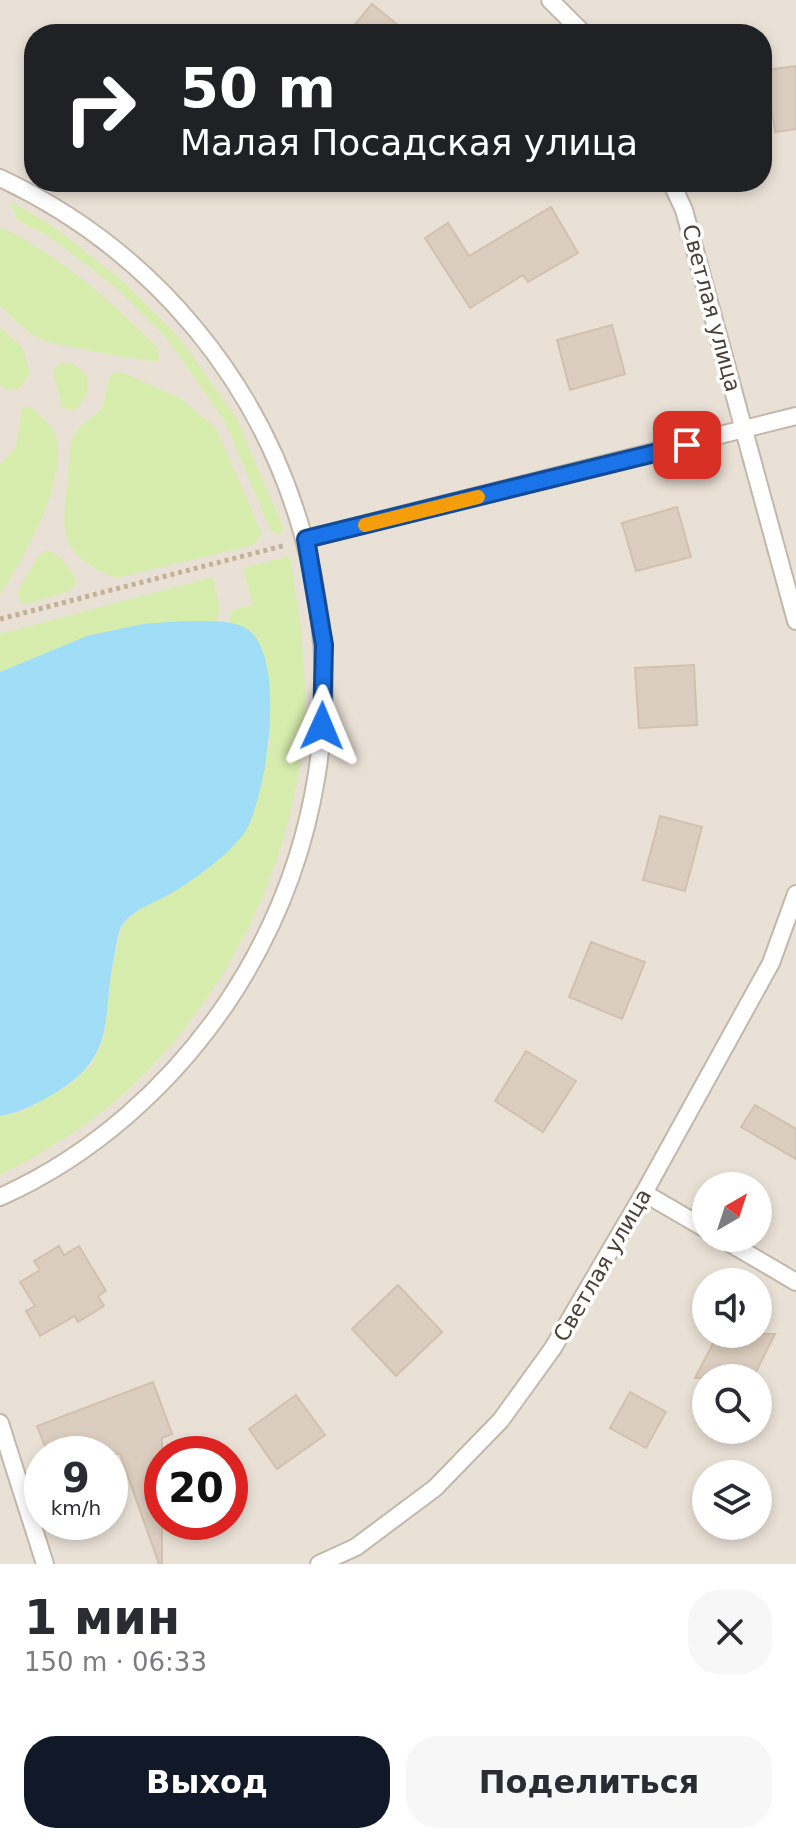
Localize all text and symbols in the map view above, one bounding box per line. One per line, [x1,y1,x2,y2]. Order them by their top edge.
text: 50 m [180,55,336,120]
icon: right [48,56,152,160]
text: Малая Посадская улица [180,122,638,163]
street label: Светлая улица [677,222,746,395]
pin [653,411,721,479]
icon: arrive [665,423,709,467]
position arrow [280,684,364,768]
north arrow [692,1172,772,1252]
map controls [692,1172,772,1540]
street label: Светлая улица [549,1184,656,1346]
button: sound [692,1268,772,1348]
button: search [692,1364,772,1444]
speed limit sign: 20 [144,1436,248,1540]
text: 9 [62,1455,90,1501]
button: layers [692,1460,772,1540]
text: km/h [51,1496,101,1520]
text: 1 мин [24,1589,180,1645]
button: close [688,1590,772,1674]
text: 150 m · 06:33 [24,1647,207,1677]
button: Выход [24,1736,390,1828]
button: Поделиться [406,1736,772,1828]

